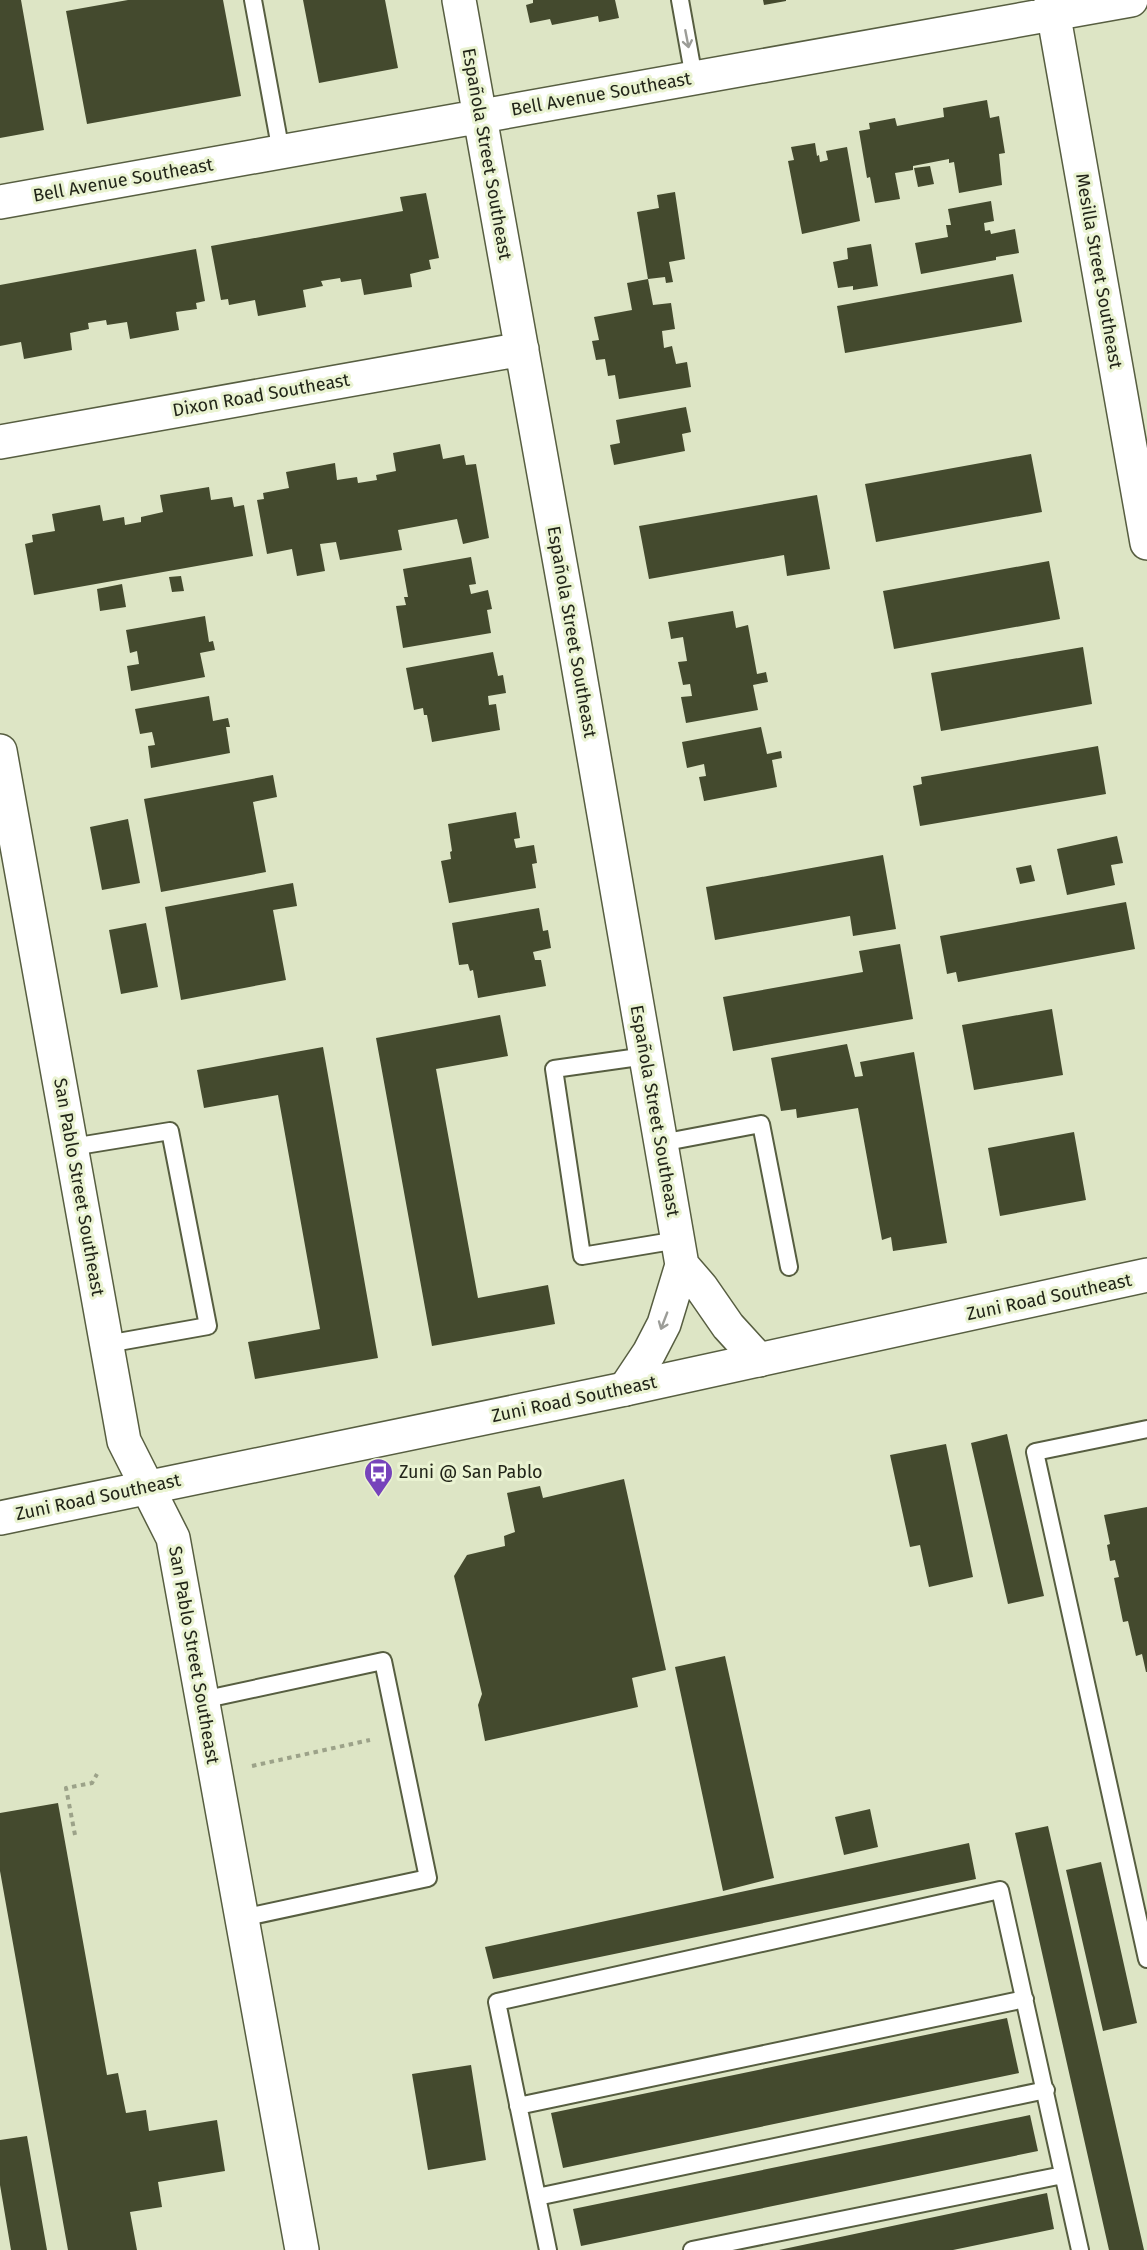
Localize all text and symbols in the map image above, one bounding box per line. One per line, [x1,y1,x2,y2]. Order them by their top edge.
one-way arrow [682,28,693,48]
street label: Española Street Southeast [458,46,517,262]
street label: Bell Avenue Southeast [509,67,693,121]
street label: Bell Avenue Southeast [31,153,215,207]
street label: Mesilla Street Southeast [1071,172,1127,371]
street label: Dixon Road Southeast [171,369,352,421]
street label: Española Street Southeast [543,524,602,740]
street label: Española Street Southeast [626,1003,685,1219]
street label: San Pablo Street Southeast [49,1076,109,1298]
street label: Zuni Road Southeast [964,1269,1134,1325]
one-way arrow [658,1311,669,1330]
street label: Zuni Road Southeast [489,1371,659,1427]
bus stop icon: Zuni @ San Pablo [362,1456,394,1498]
place label: Zuni @ San Pablo [399,1461,543,1483]
street label: Zuni Road Southeast [13,1469,183,1525]
street label: San Pablo Street Southeast [164,1544,224,1766]

